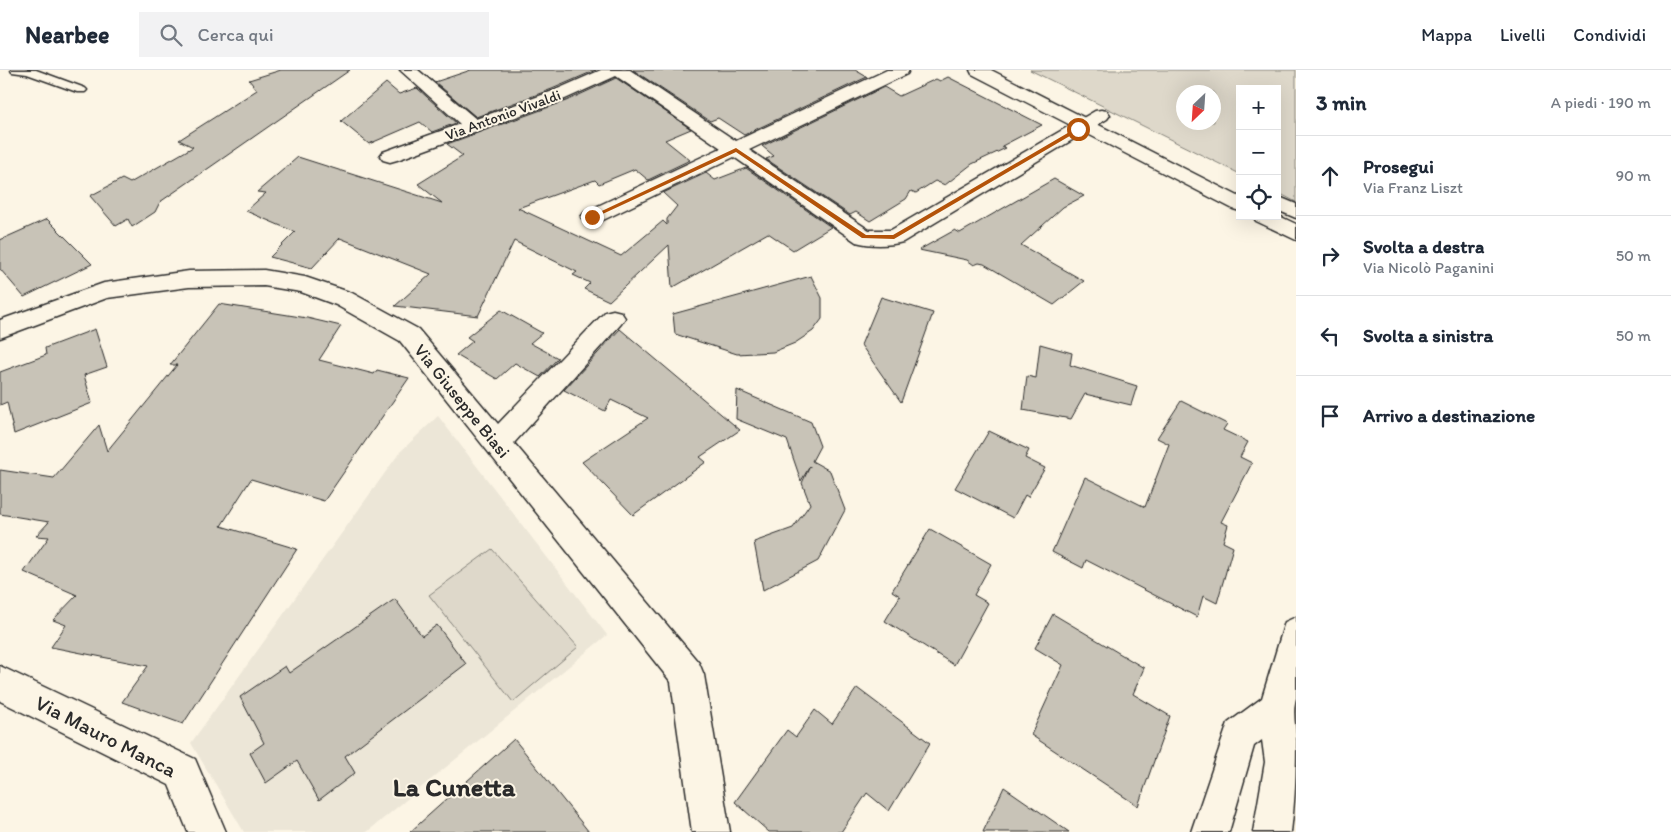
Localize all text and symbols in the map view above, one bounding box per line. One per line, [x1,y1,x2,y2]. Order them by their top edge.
search box [139,12,489,57]
text: Nearbee [25,20,109,49]
icon: search [157,21,185,49]
text: Cerca qui [197,23,274,46]
text: Mappa [1421,24,1472,46]
text: Livelli [1500,24,1545,46]
text: Condividi [1573,24,1646,46]
north arrow [1176,85,1221,130]
map controls [1236,85,1281,220]
button: + [1236,85,1281,130]
street label: Via Antonio Vivaldi [443,86,563,144]
text: 3 min [1316,90,1366,115]
text: A piedi · 190 m [1551,93,1651,112]
route start [1067,118,1090,141]
button: − [1236,130,1281,175]
text: Prosegui [1363,155,1434,178]
icon: ahead [1316,162,1344,190]
text: 90 m [1616,166,1651,185]
button: locate [1236,175,1281,220]
text: Via Franz Liszt [1363,178,1463,197]
route end [581,206,604,229]
text: Svolta a destra [1363,235,1484,258]
icon: right [1316,242,1344,270]
text: 50 m [1616,246,1651,265]
text: Via Nicolò Paganini [1363,258,1494,277]
icon: left [1316,322,1344,350]
text: Svolta a sinistra [1363,324,1493,347]
text: 50 m [1616,326,1651,345]
street label: Via Giuseppe Biasi [409,340,515,462]
icon: arrive [1316,402,1344,430]
text: Arrivo a destinazione [1363,404,1535,427]
street label: Via Mauro Manca [31,690,181,782]
district label: La Cunetta [393,771,516,803]

